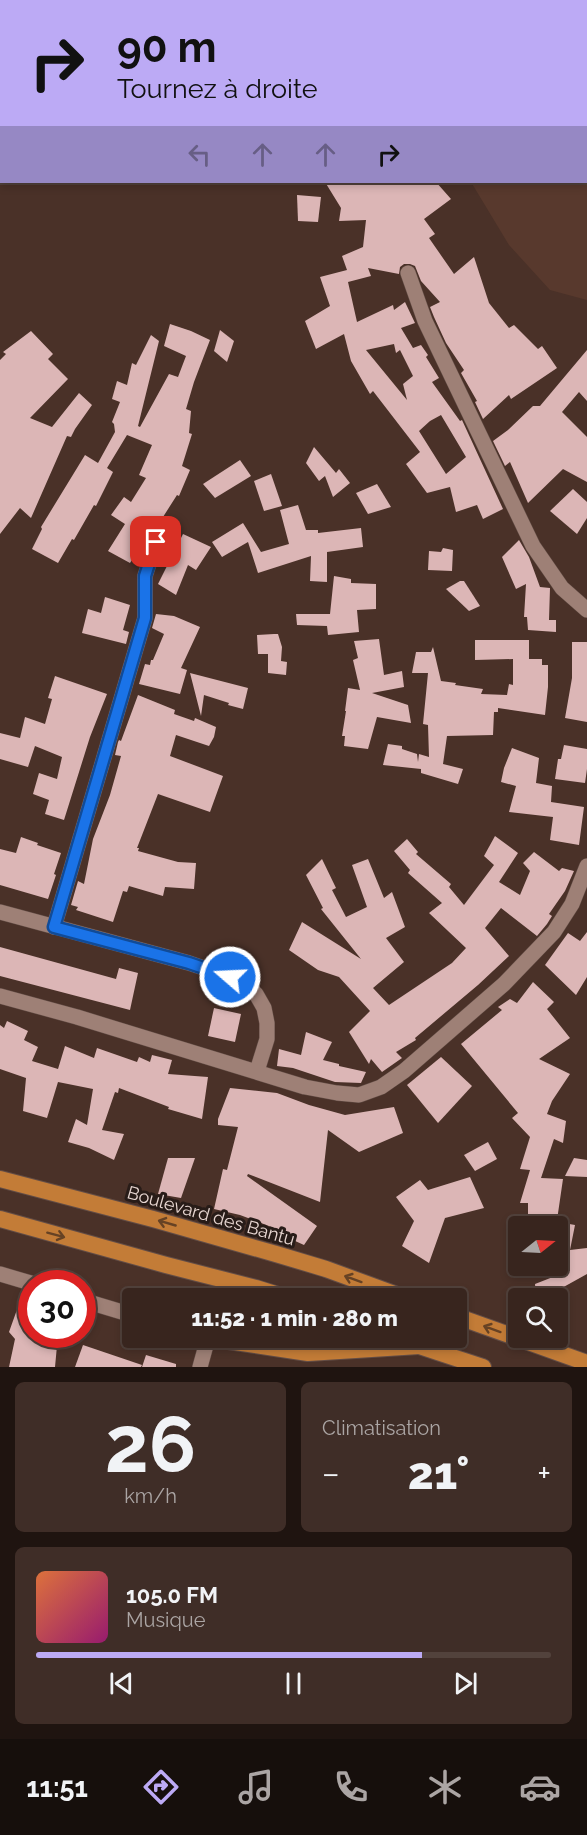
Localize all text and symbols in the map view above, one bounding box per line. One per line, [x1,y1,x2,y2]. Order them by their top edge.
text: 90 m [117,23,217,72]
icon: right [18,24,96,102]
text: Tournez à droite [117,73,318,104]
icon: left [183,138,216,171]
icon: ahead [246,138,279,171]
icon: ahead [309,138,342,171]
icon: right [372,138,405,171]
pin [130,516,181,567]
icon: arrive [139,525,172,558]
position arrow [198,945,262,1009]
street label: Boulevard des Bantu [125,1182,297,1250]
north arrow [508,1216,568,1276]
map controls [508,1216,568,1348]
one-way arrow [157,1217,176,1228]
one-way arrow [47,1230,66,1241]
speed limit sign: 30 [18,1270,96,1348]
one-way arrow [344,1273,363,1284]
button: search [508,1288,568,1348]
text: 11:52 · 1 min · 280 m [191,1305,398,1331]
one-way arrow [484,1323,502,1334]
text: 26 [105,1399,196,1490]
text: Climatisation [322,1416,441,1440]
text: 21° [408,1447,469,1500]
text: − [322,1454,340,1493]
text: + [537,1454,551,1493]
text: km/h [124,1484,177,1508]
text: 105.0 FM [126,1582,218,1608]
text: Musique [126,1608,205,1632]
icon: previous [105,1667,138,1700]
icon: pause [277,1667,310,1700]
icon: next [449,1667,482,1700]
icon: directions [140,1766,182,1808]
icon: music [235,1766,277,1808]
icon: phone [330,1766,372,1808]
icon: climate [424,1766,466,1808]
icon: car [519,1766,561,1808]
text: 11:51 [26,1772,88,1803]

